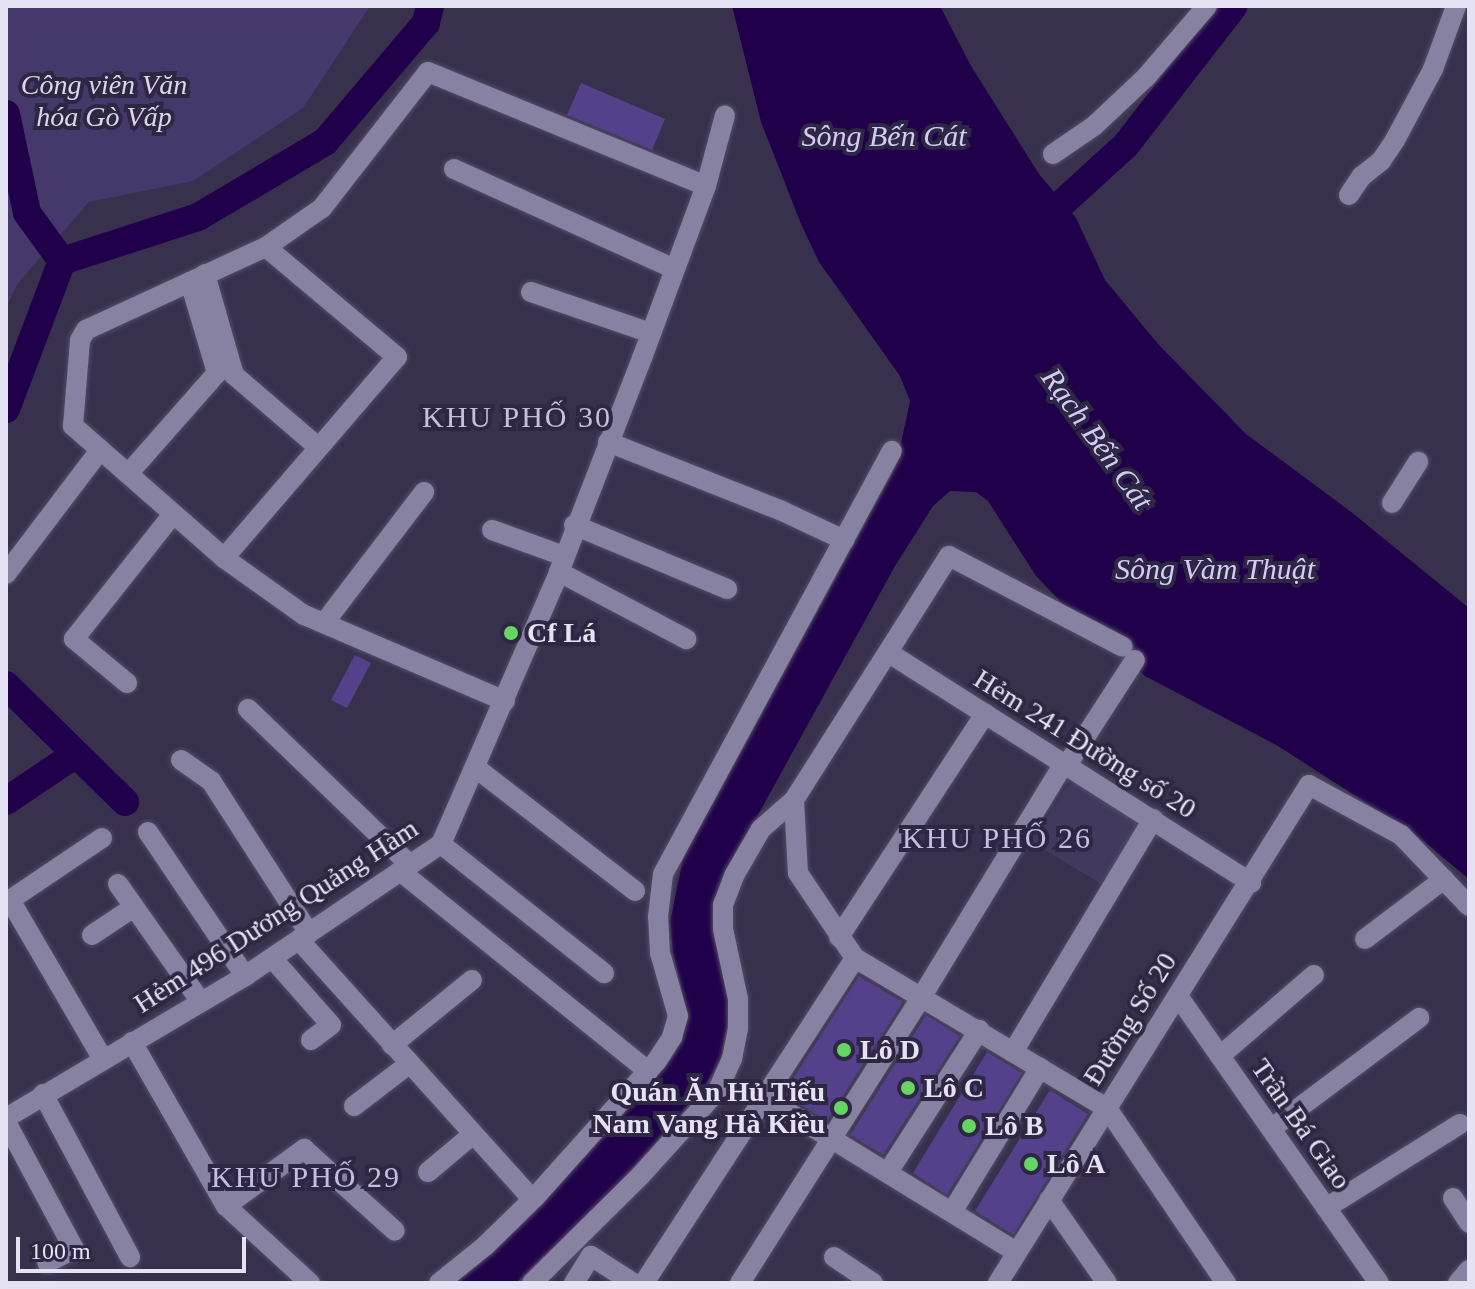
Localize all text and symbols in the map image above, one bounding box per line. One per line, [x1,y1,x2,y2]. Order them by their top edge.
park label: Công viên Văn hóa Gò Vấp [21,68,187,134]
water label: Sông Bến Cát [802,118,966,154]
water label: Rạch Bến Cát [1033,361,1161,517]
district label: KHU PHỐ 30 [422,399,612,435]
water label: Sông Vàm Thuật [1115,551,1315,587]
place label: Cf Lá [527,616,596,650]
marker: Cf Lá [502,624,520,642]
street label: Hẻm 241 Đường số 20 [968,662,1202,826]
street label: Hẻm 496 Dương Quảng Hàm [128,812,424,1020]
district label: KHU PHỐ 26 [902,820,1092,856]
street label: Đường Số 20 [1076,947,1184,1091]
place label: Lô D [860,1033,920,1067]
marker: Lô D [835,1041,853,1059]
street label: Trần Bá Giao [1244,1052,1358,1196]
place label: Lô C [924,1071,984,1105]
place label: Quán Ăn Hủ Tiếu Nam Vang Hà Kiều [592,1075,825,1141]
marker: Lô C [899,1079,917,1097]
marker: Quán Ăn Hủ Tiếu Nam Vang Hà Kiều [832,1099,850,1117]
place label: Lô B [985,1109,1043,1143]
marker: Lô B [960,1117,978,1135]
place label: Lô A [1047,1147,1107,1181]
marker: Lô A [1022,1155,1040,1173]
district label: KHU PHỐ 29 [211,1159,401,1195]
scale bar [20,1221,250,1271]
text: 100 m [30,1238,91,1264]

